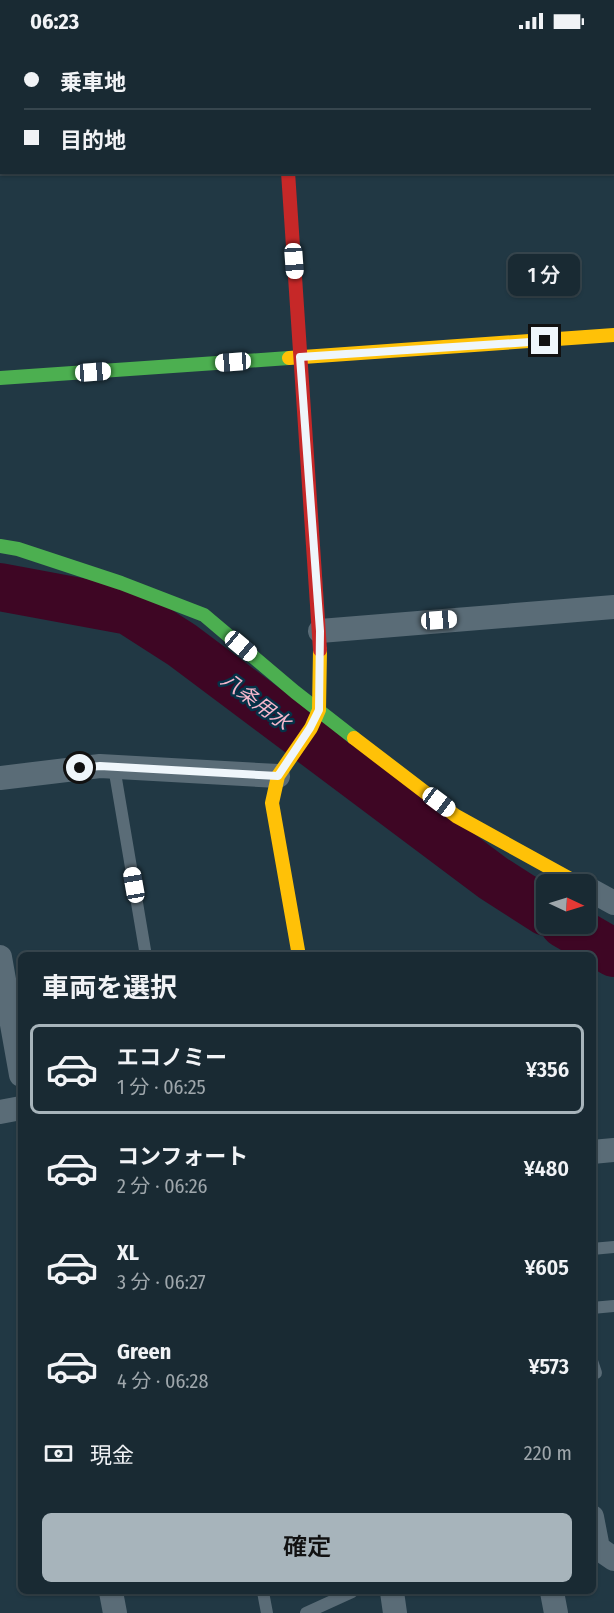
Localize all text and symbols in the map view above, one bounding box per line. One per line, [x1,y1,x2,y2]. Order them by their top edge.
text: 06:23 [30,8,79,35]
text: 乗車地 [60,69,126,96]
text: 目的地 [60,127,126,154]
car [284,242,304,280]
callout: 1 分 [509,254,581,296]
text: 1 分 [528,263,560,287]
route end [531,327,558,354]
car [214,352,252,372]
car [74,362,112,382]
car [420,610,458,630]
car [221,628,261,664]
water label: 八条用水 [217,667,297,736]
route start [66,754,93,781]
car [419,784,459,820]
car [122,866,146,904]
north arrow [536,874,596,934]
map controls [536,874,596,934]
text: 車両を選択 [42,972,177,1004]
icon: car [45,1042,99,1096]
text: エコノミー [117,1044,227,1071]
text: ¥356 [526,1056,569,1083]
text: 1 分 · 06:25 [117,1075,206,1099]
icon: car [45,1141,99,1195]
text: コンフォート [117,1143,248,1170]
text: ¥480 [524,1155,569,1182]
text: 2 分 · 06:26 [117,1174,207,1198]
text: XL [117,1239,139,1266]
icon: car [45,1240,99,1294]
text: ¥605 [525,1254,569,1281]
text: 3 分 · 06:27 [117,1270,206,1294]
text: Green [117,1338,171,1365]
icon: car [45,1339,99,1393]
text: ¥573 [528,1353,569,1380]
text: 4 分 · 06:28 [117,1369,208,1393]
icon: cash [42,1437,75,1470]
text: 220 m [524,1441,572,1465]
text: 現金 [90,1442,134,1469]
button: 確定 [42,1513,572,1582]

